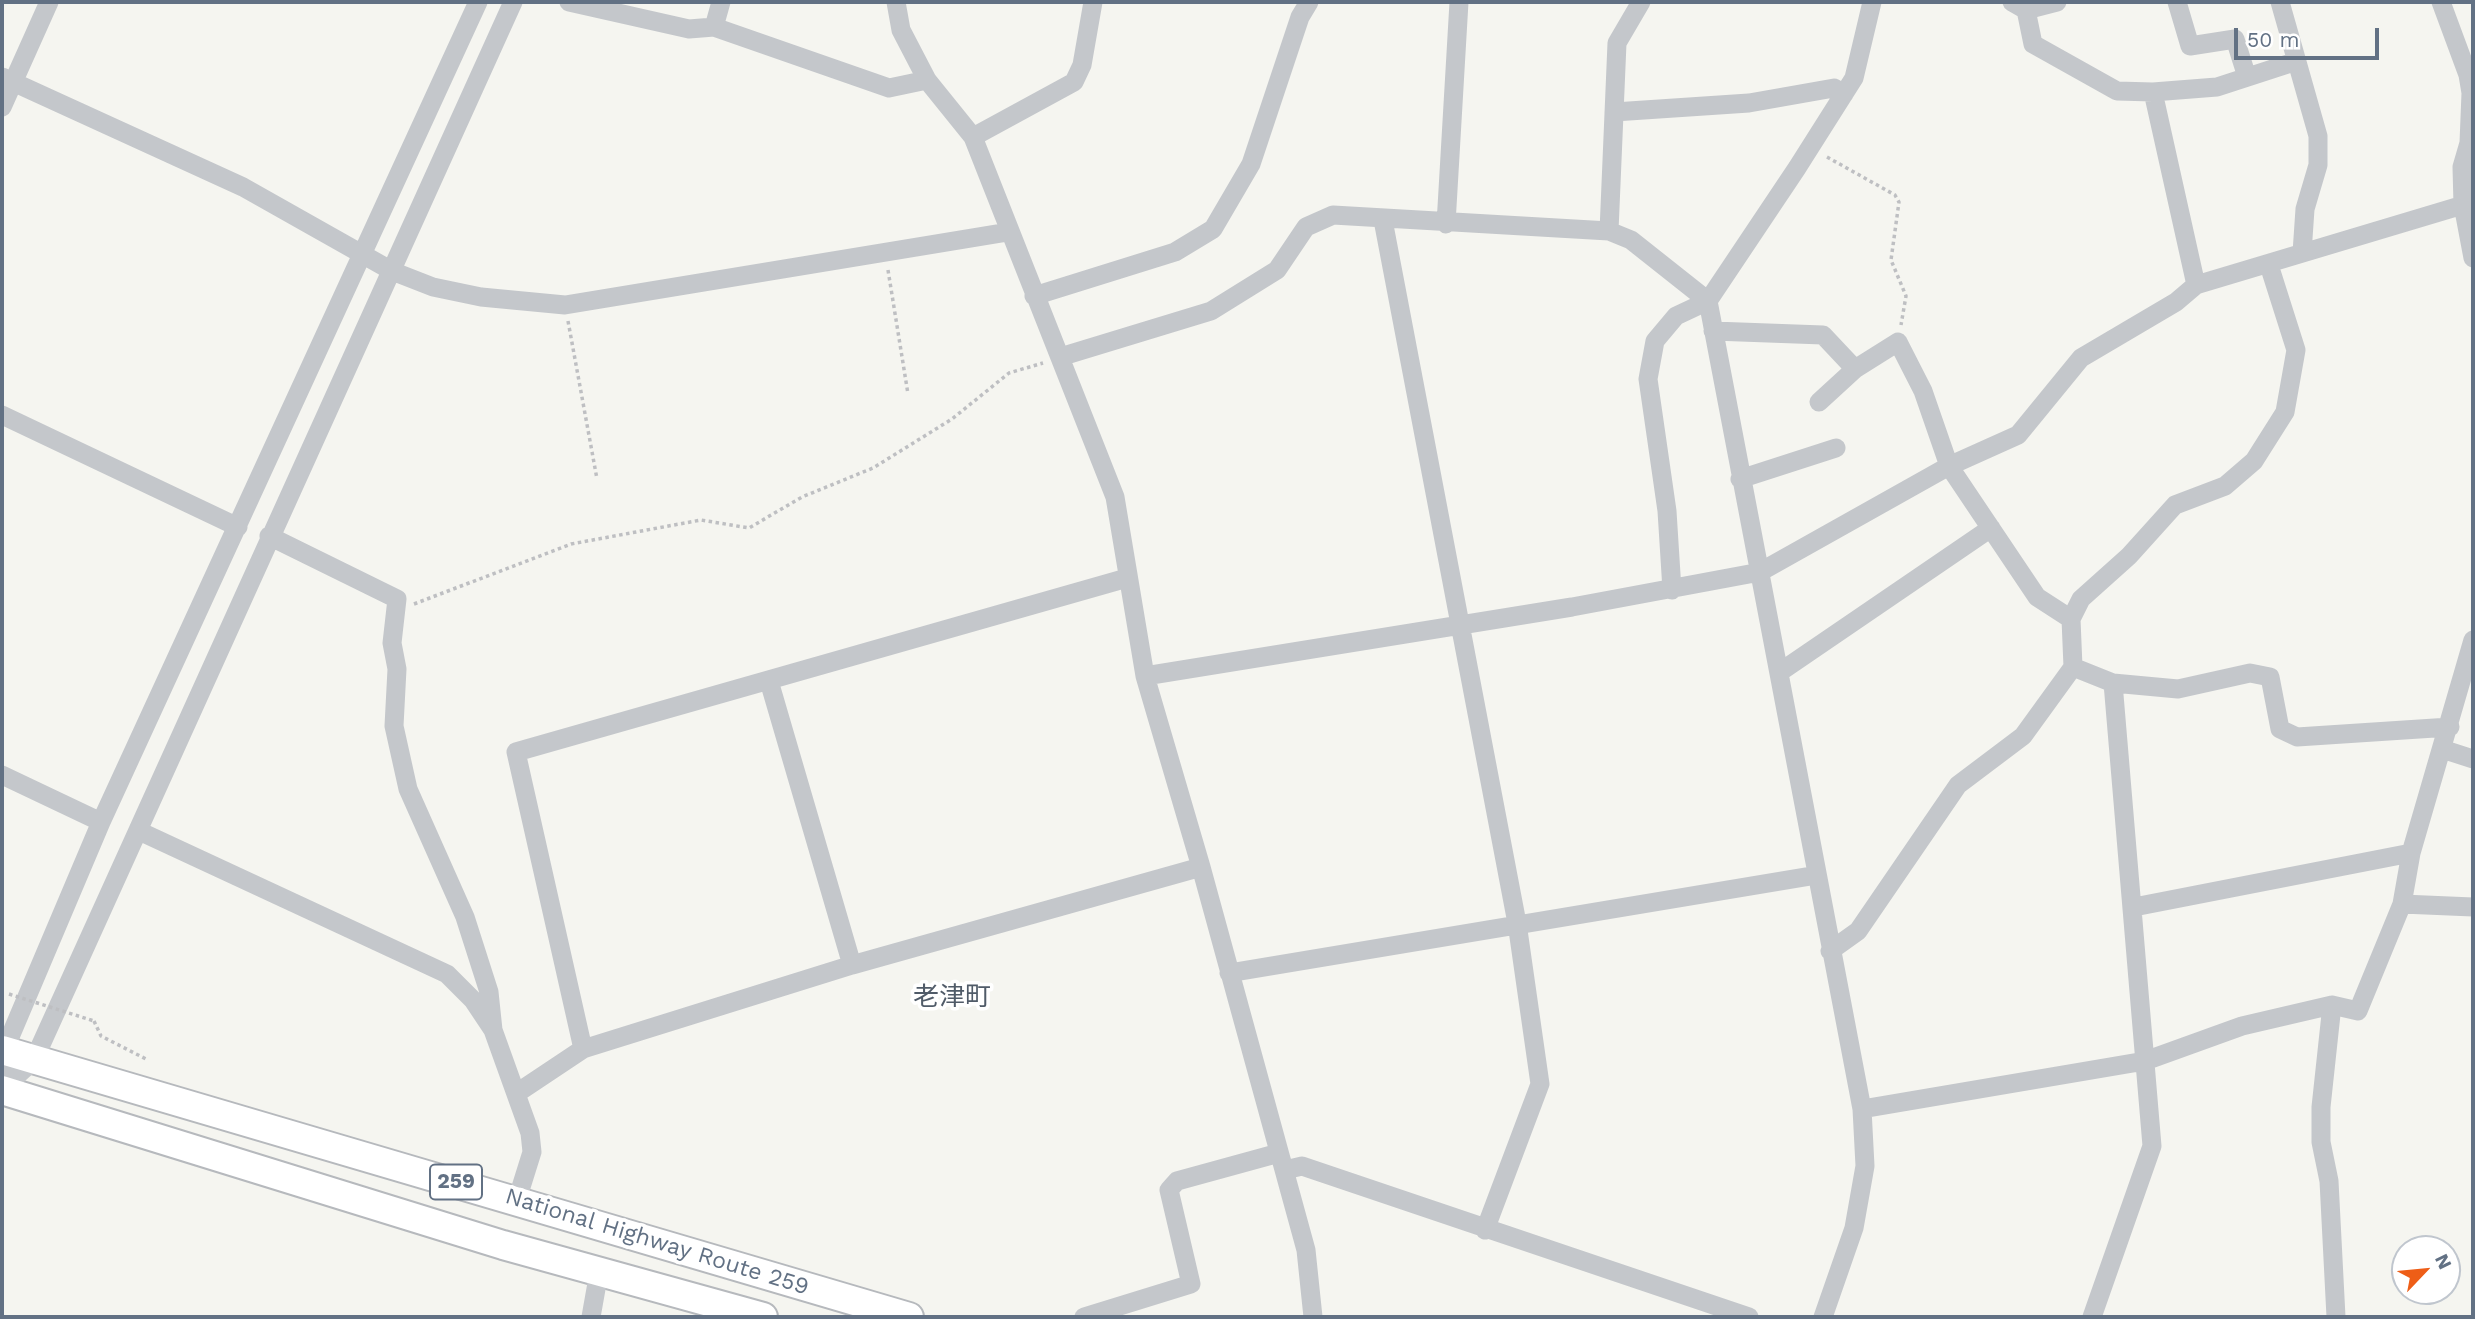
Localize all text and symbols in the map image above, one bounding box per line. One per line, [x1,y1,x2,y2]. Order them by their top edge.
scale bar [2237,14,2382,58]
text: 50 m [2247,27,2299,52]
district label: 老津町 [913,981,991,1013]
road number: 259 [430,1164,482,1200]
street label: National Highway Route 259 [502,1183,812,1301]
north arrow [2391,1235,2461,1305]
text: N [2430,1250,2457,1273]

